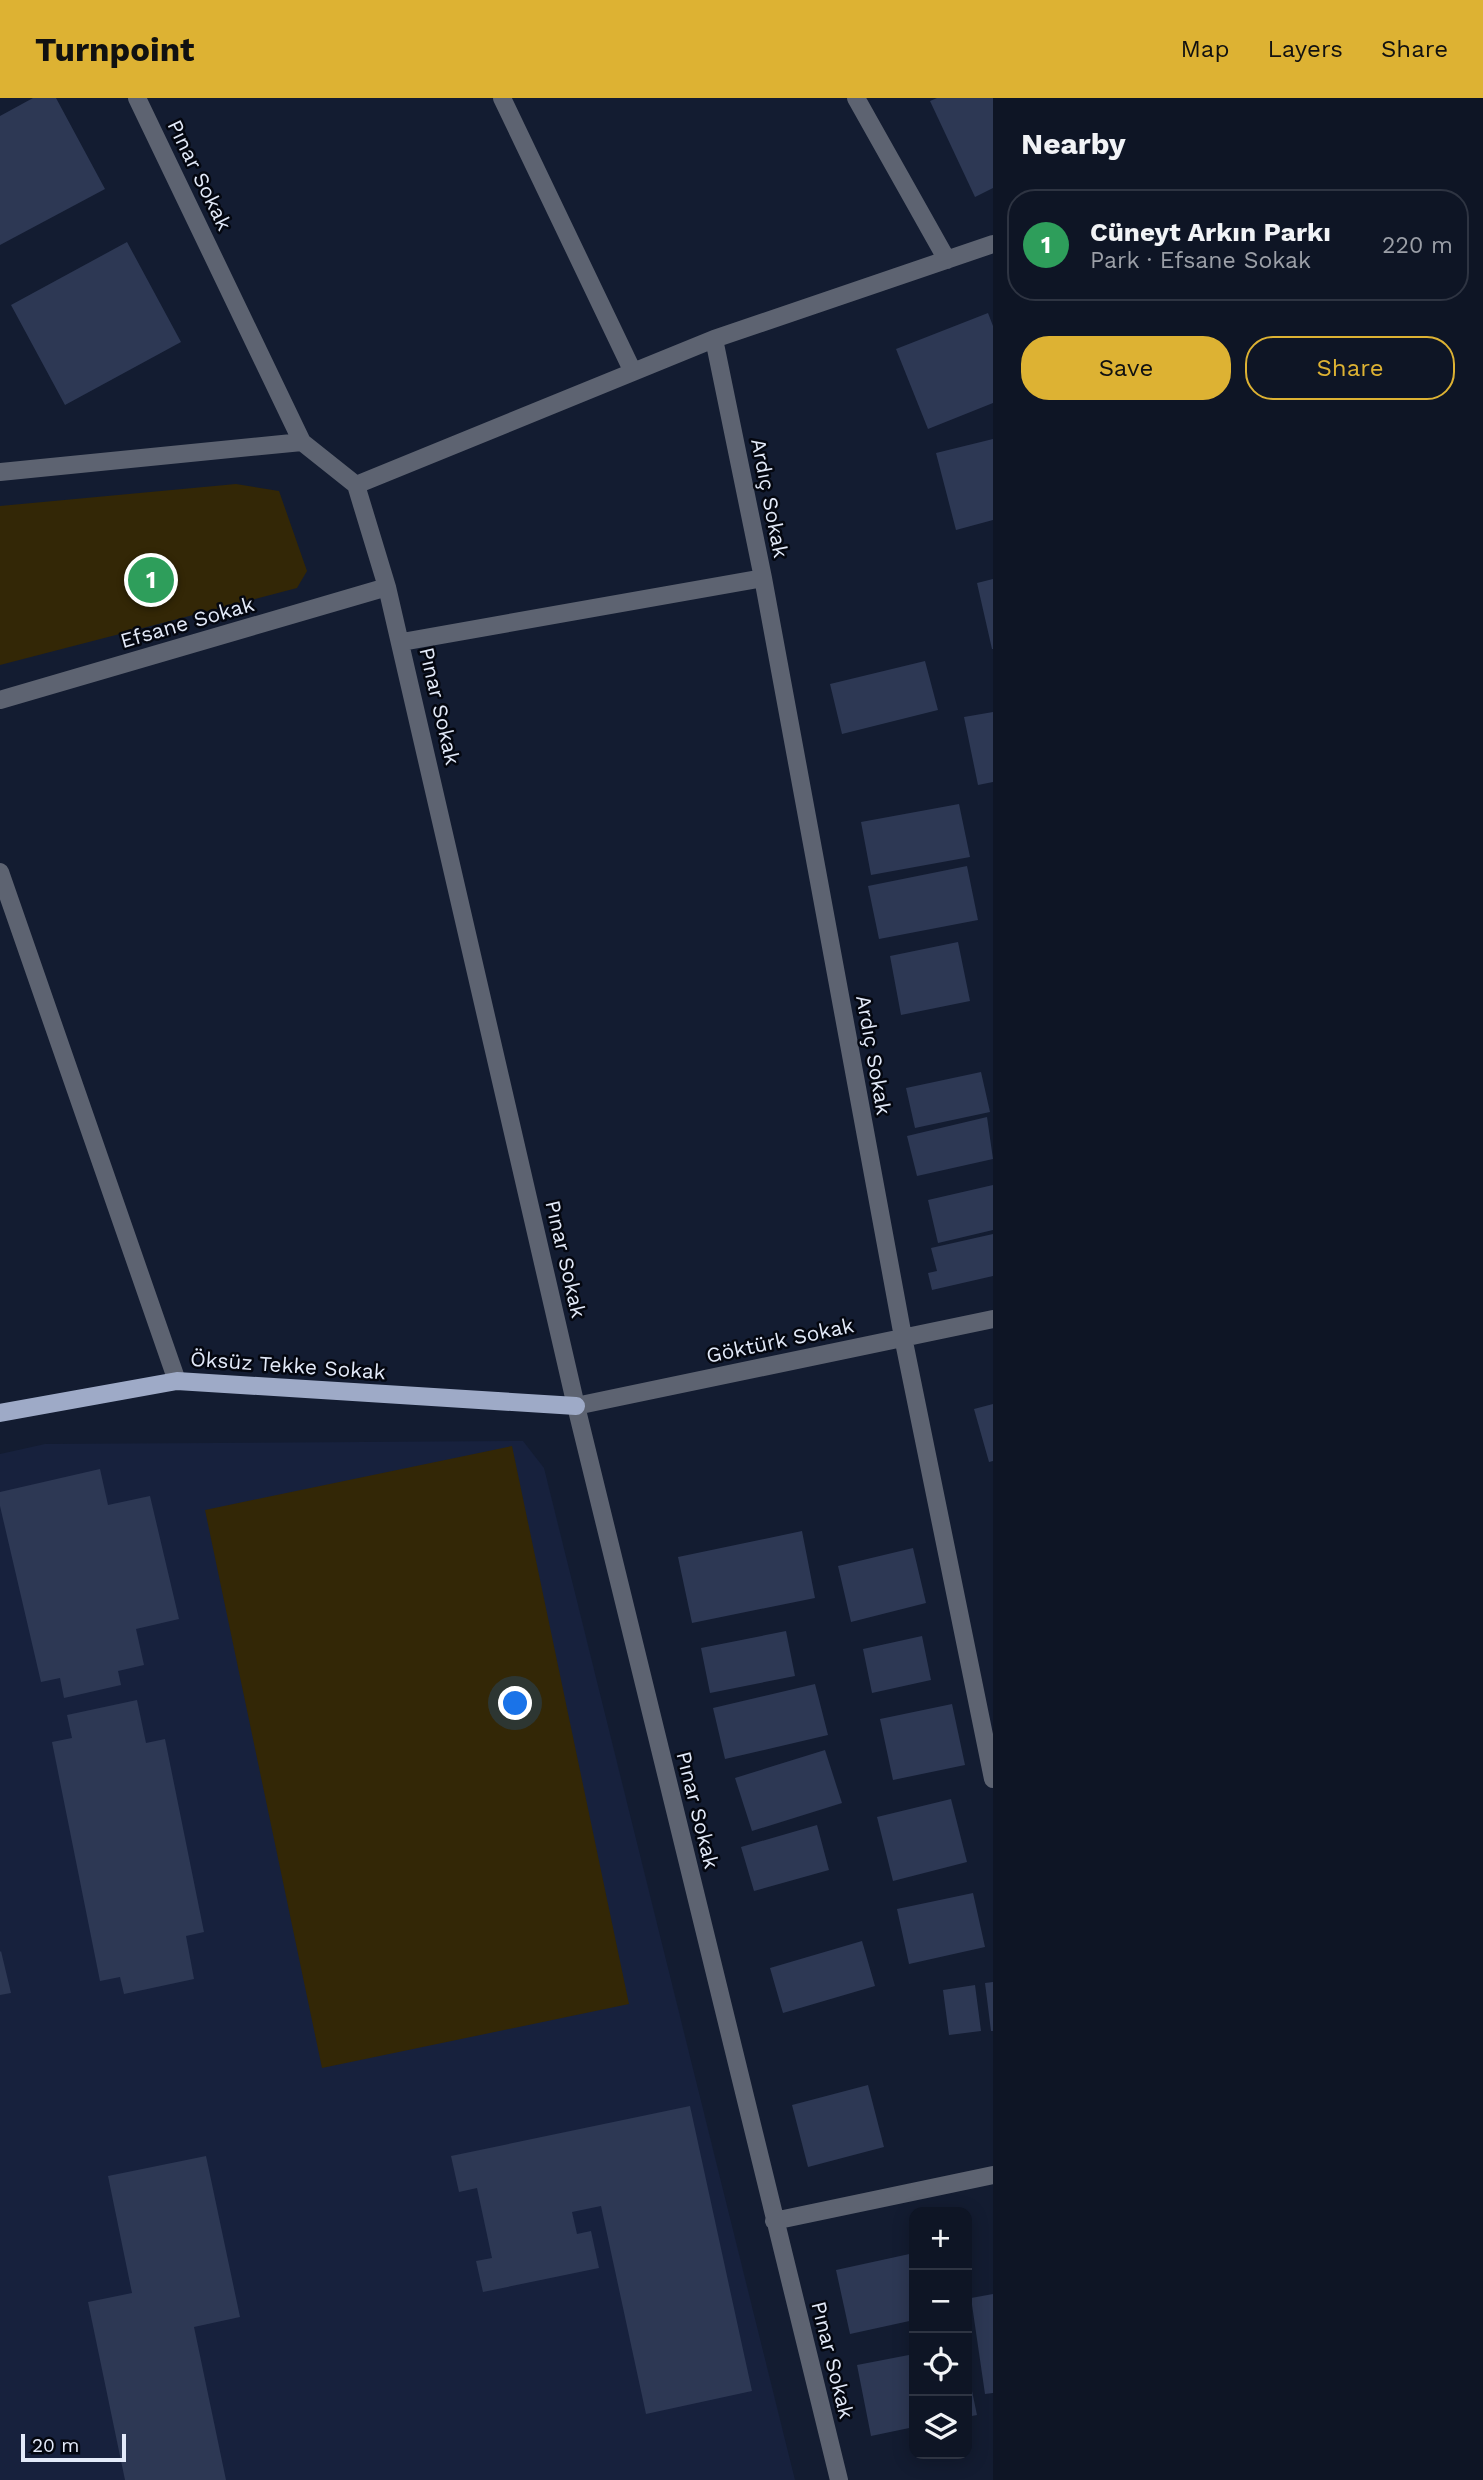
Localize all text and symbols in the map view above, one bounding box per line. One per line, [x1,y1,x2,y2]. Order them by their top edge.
text: Turnpoint [35,30,194,69]
text: Map [1181,35,1229,63]
text: Layers [1267,35,1343,63]
text: Share [1381,35,1448,63]
street label: Pınar Sokak [162,116,238,235]
text: Nearby [1021,126,1126,161]
text: Cüneyt Arkın Parkı [1090,217,1331,247]
text: 1 [1041,232,1051,259]
text: 220 m [1382,232,1453,259]
text: Park · Efsane Sokak [1090,247,1311,274]
button: Save [1021,336,1231,400]
button: Share [1245,336,1455,400]
street label: Ardıç Sokak [746,436,794,560]
pin: 1 [128,554,174,606]
street label: Efsane Sokak [117,591,257,653]
street label: Pınar Sokak [414,645,466,767]
street label: Ardıç Sokak [851,993,897,1117]
street label: Pınar Sokak [540,1198,592,1320]
street label: Göktürk Sokak [704,1312,856,1368]
street label: Öksüz Tekke Sokak [189,1346,387,1384]
your location [498,1686,532,1720]
street label: Pınar Sokak [671,1749,725,1871]
map controls [909,2207,972,2459]
button: + [909,2207,972,2270]
button: − [909,2270,972,2333]
street label: Pınar Sokak [806,2299,860,2421]
button: locate [909,2333,972,2396]
button: layers [909,2396,972,2459]
scale bar [21,2431,126,2463]
text: 20 m [32,2434,79,2457]

